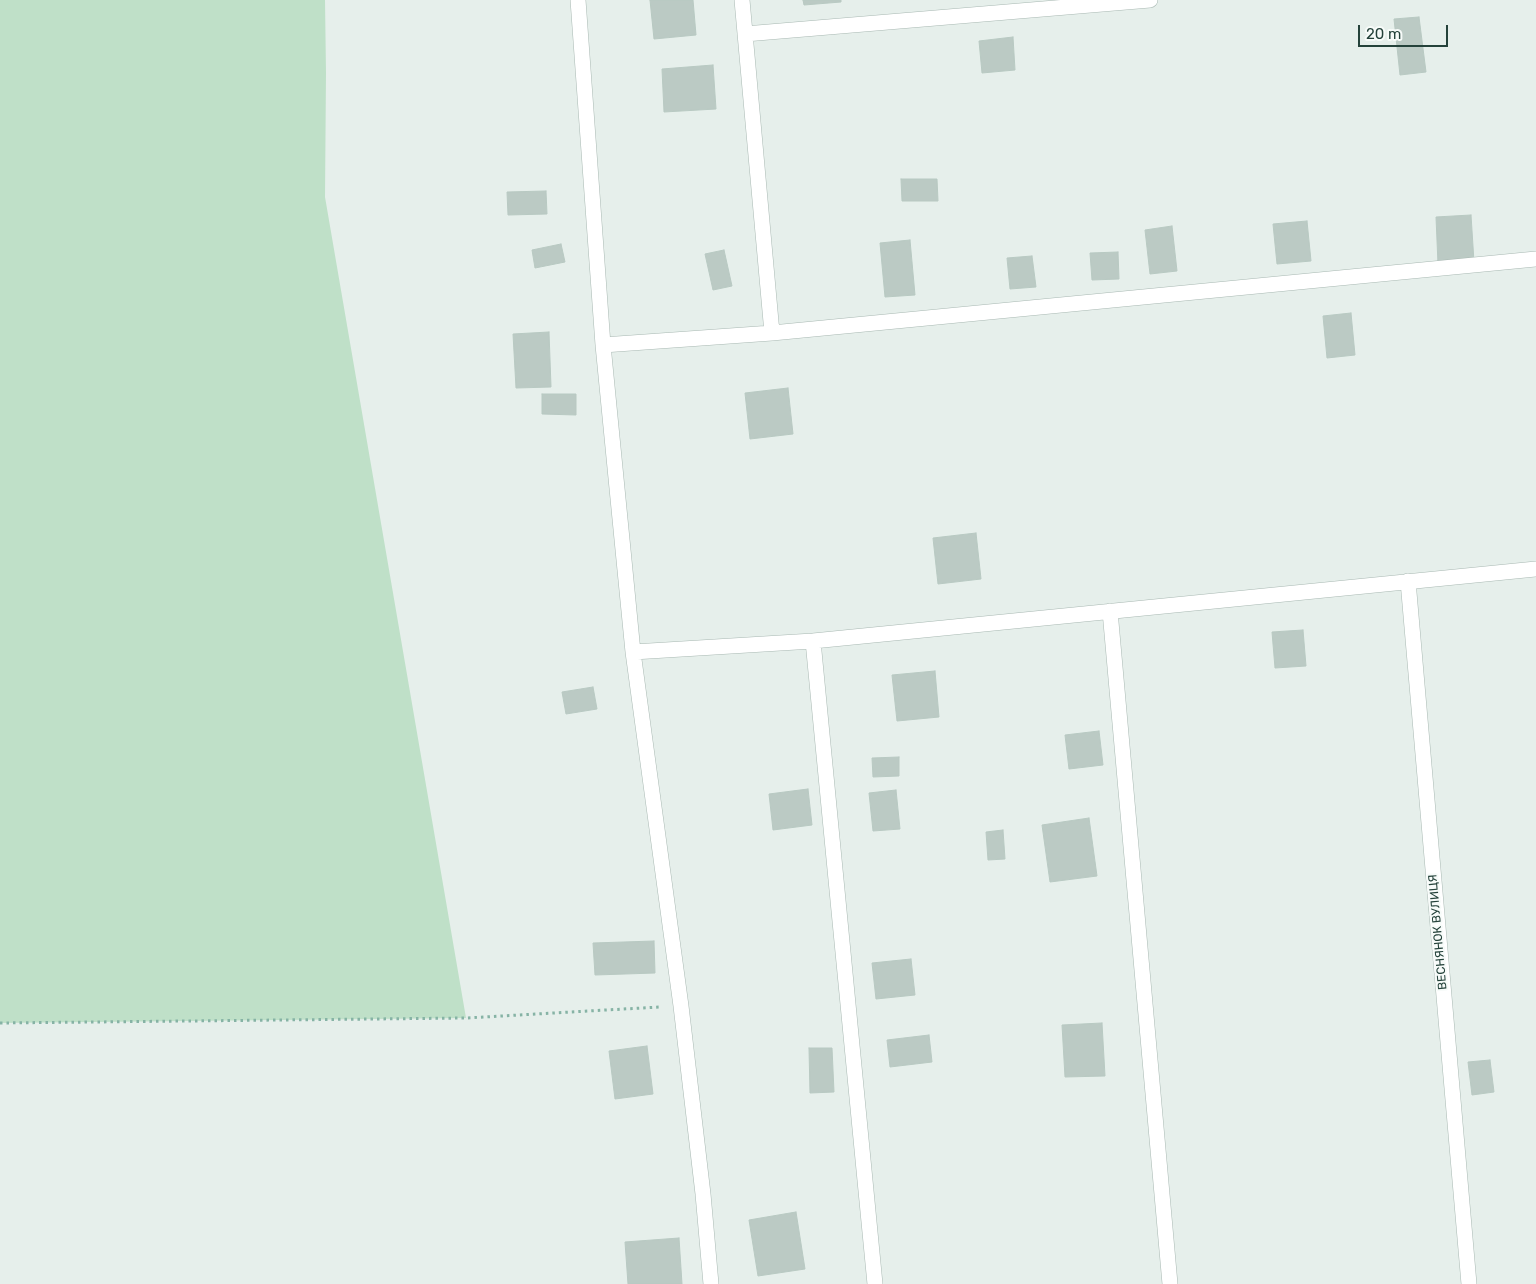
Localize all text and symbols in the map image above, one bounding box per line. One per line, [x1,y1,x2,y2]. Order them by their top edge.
scale bar [1361,15,1451,47]
text: 20 m [1366,25,1401,43]
street label: ВЕСНЯНОК ВУЛИЦЯ [1426,874,1450,990]

